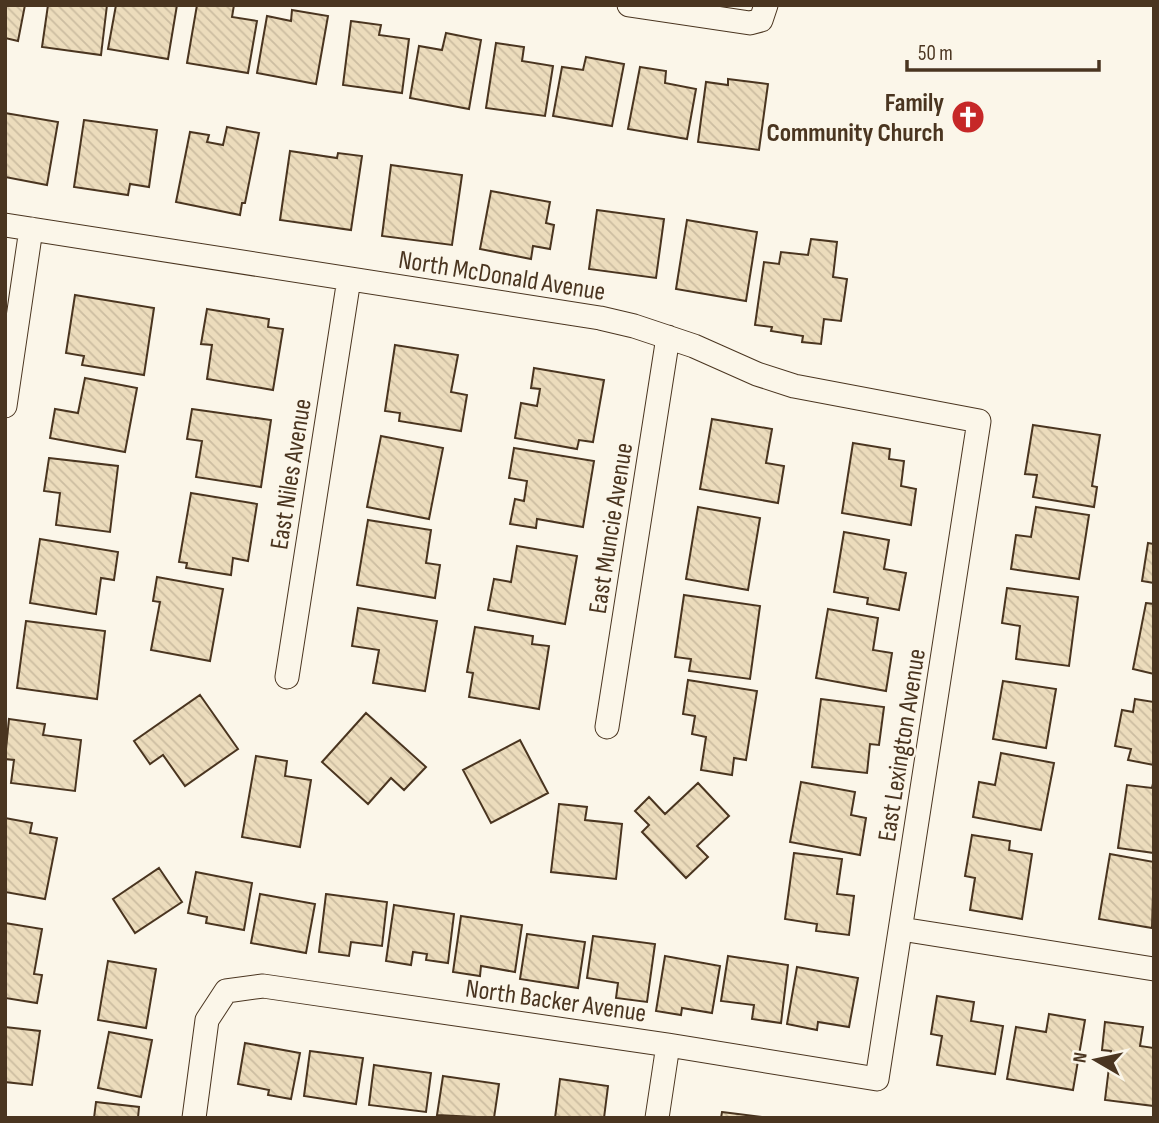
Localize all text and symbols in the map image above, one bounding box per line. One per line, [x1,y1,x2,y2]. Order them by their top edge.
scale bar [907,28,1100,72]
text: 50 m [918,41,953,66]
place label: Family Community Church [767,88,944,149]
church icon: Family Community Church [949,98,987,136]
street label: North McDonald Avenue [396,245,607,308]
street label: East Niles Avenue [264,397,319,552]
street label: East Muncie Avenue [583,441,640,616]
street label: East Lexington Avenue [872,647,933,844]
street label: North Backer Avenue [463,973,648,1030]
north arrow [1061,1025,1131,1095]
text: N [1069,1051,1093,1064]

